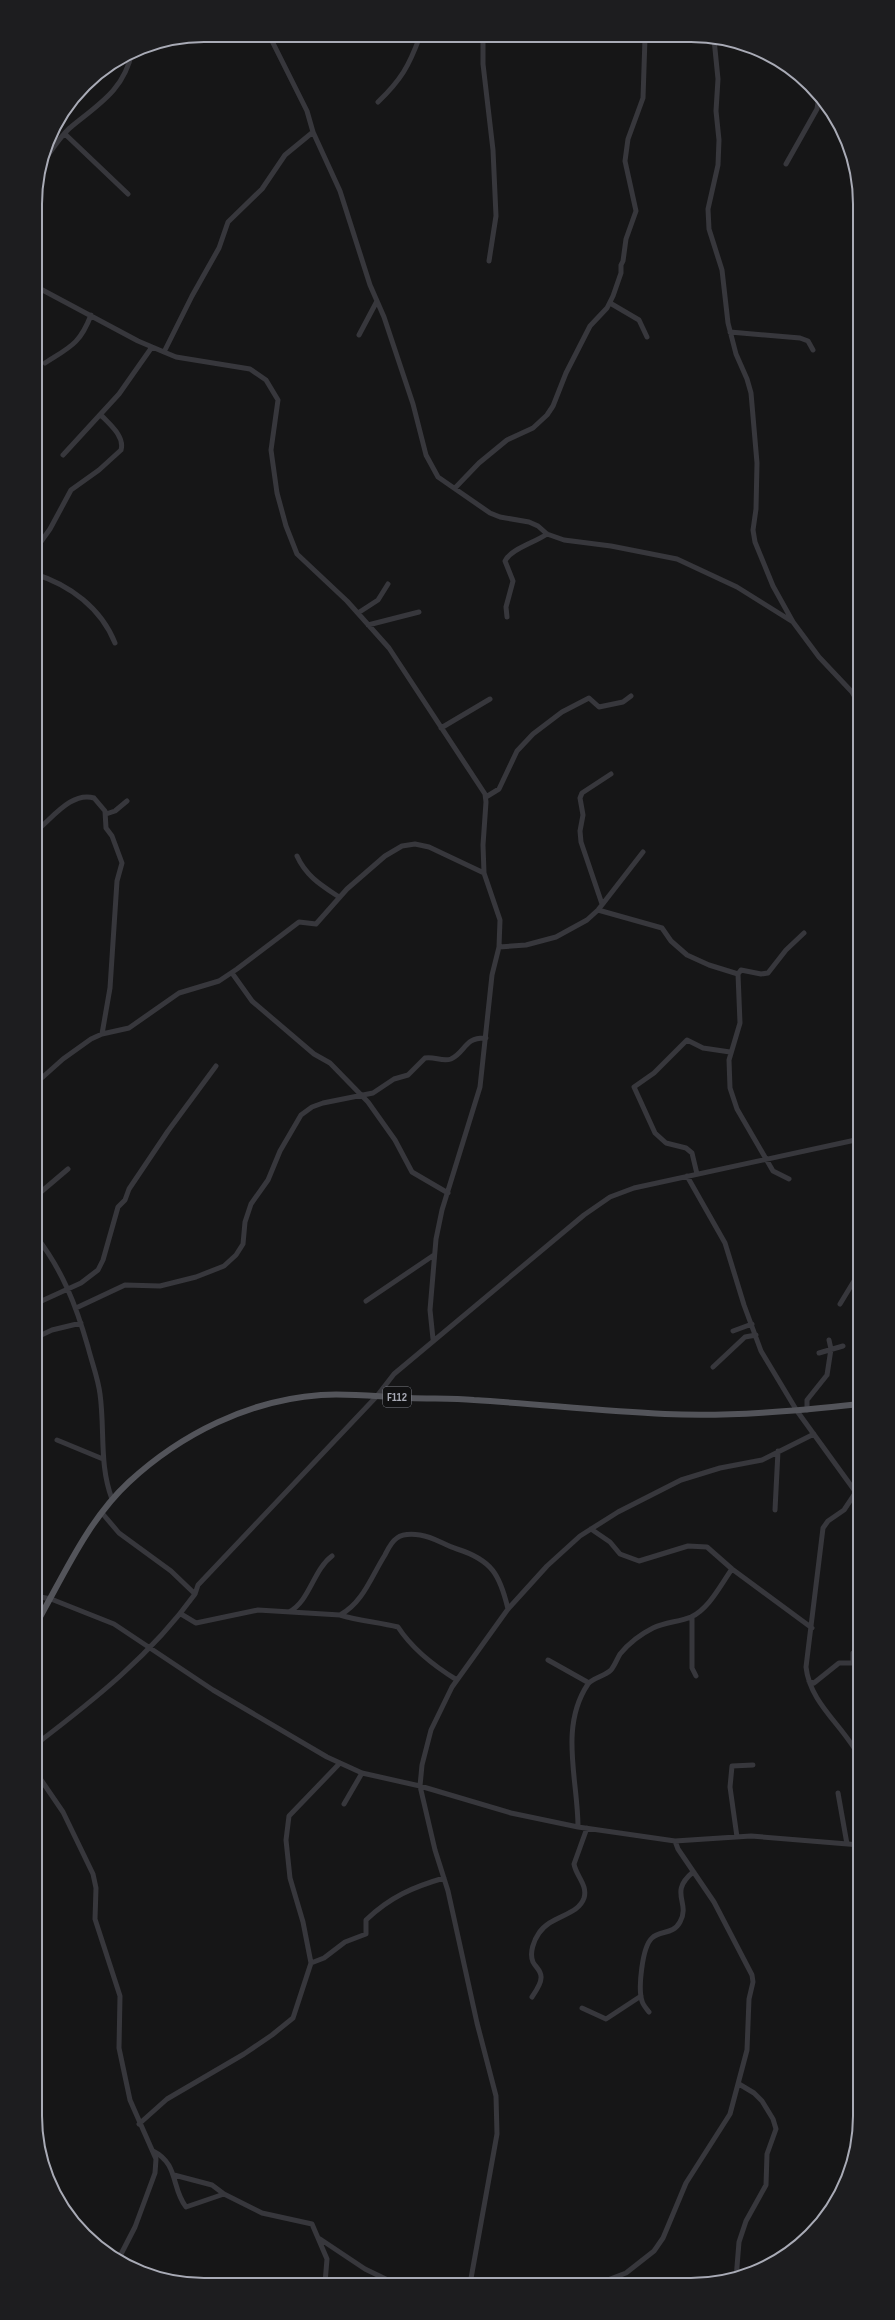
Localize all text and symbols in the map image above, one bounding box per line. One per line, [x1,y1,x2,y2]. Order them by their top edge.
road number: F112 [383,1387,411,1407]

